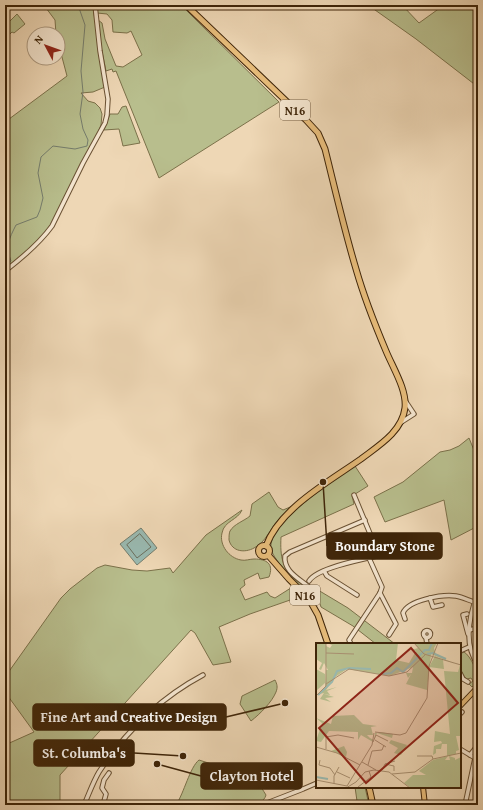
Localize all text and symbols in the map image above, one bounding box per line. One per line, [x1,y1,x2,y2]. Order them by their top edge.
north arrow [26,26,66,66]
text: N [30,31,47,47]
road number: N16 [280,100,310,120]
callout: Boundary Stone [327,533,442,559]
text: Boundary Stone [335,536,435,556]
road number: N16 [290,585,320,605]
inset map [316,643,461,788]
callout: Fine Art and Creative Design [33,704,226,730]
text: Fine Art and Creative Design [41,707,218,727]
callout: St. Columba's [34,740,134,766]
text: St. Columba's [42,743,126,763]
callout: Clayton Hotel [201,763,302,789]
text: Clayton Hotel [210,766,295,786]

